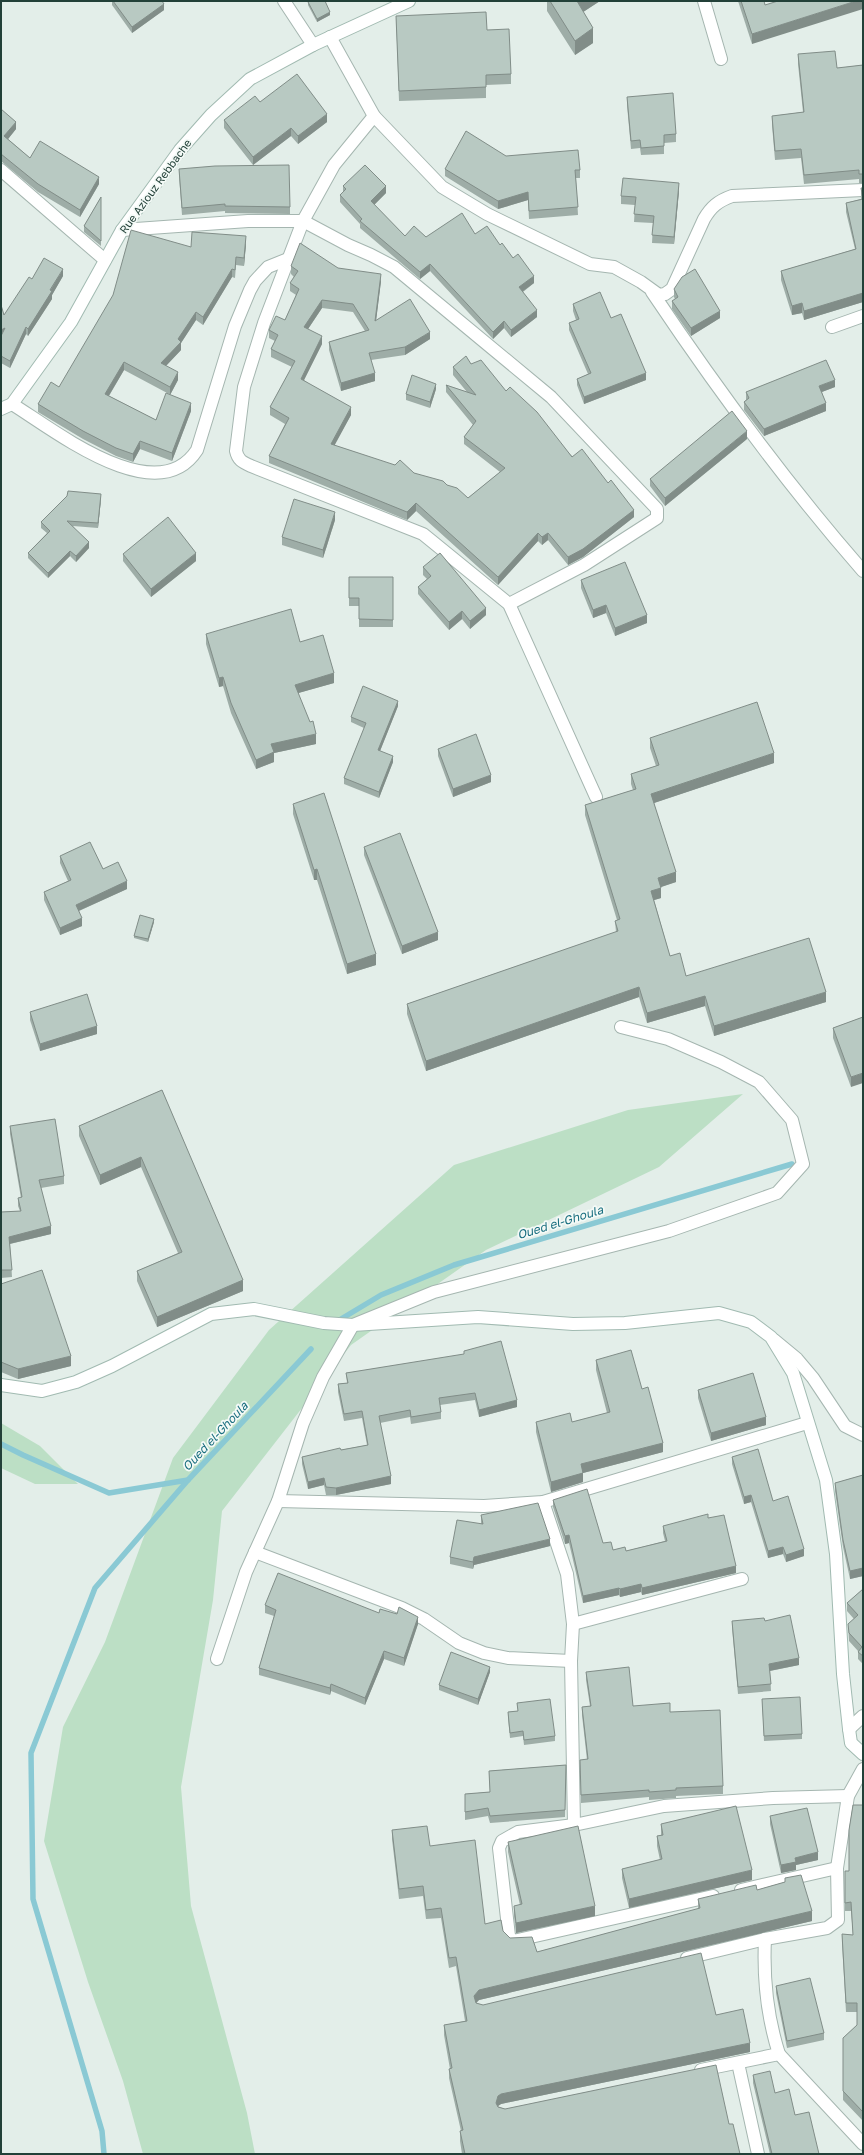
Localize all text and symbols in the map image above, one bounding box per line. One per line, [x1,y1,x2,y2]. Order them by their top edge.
street label: Rue Aziouz Rebbache [116,136,194,236]
water label: Oued el-Ghoula [515,1201,606,1242]
water label: Oued el-Ghoula [179,1397,252,1474]

